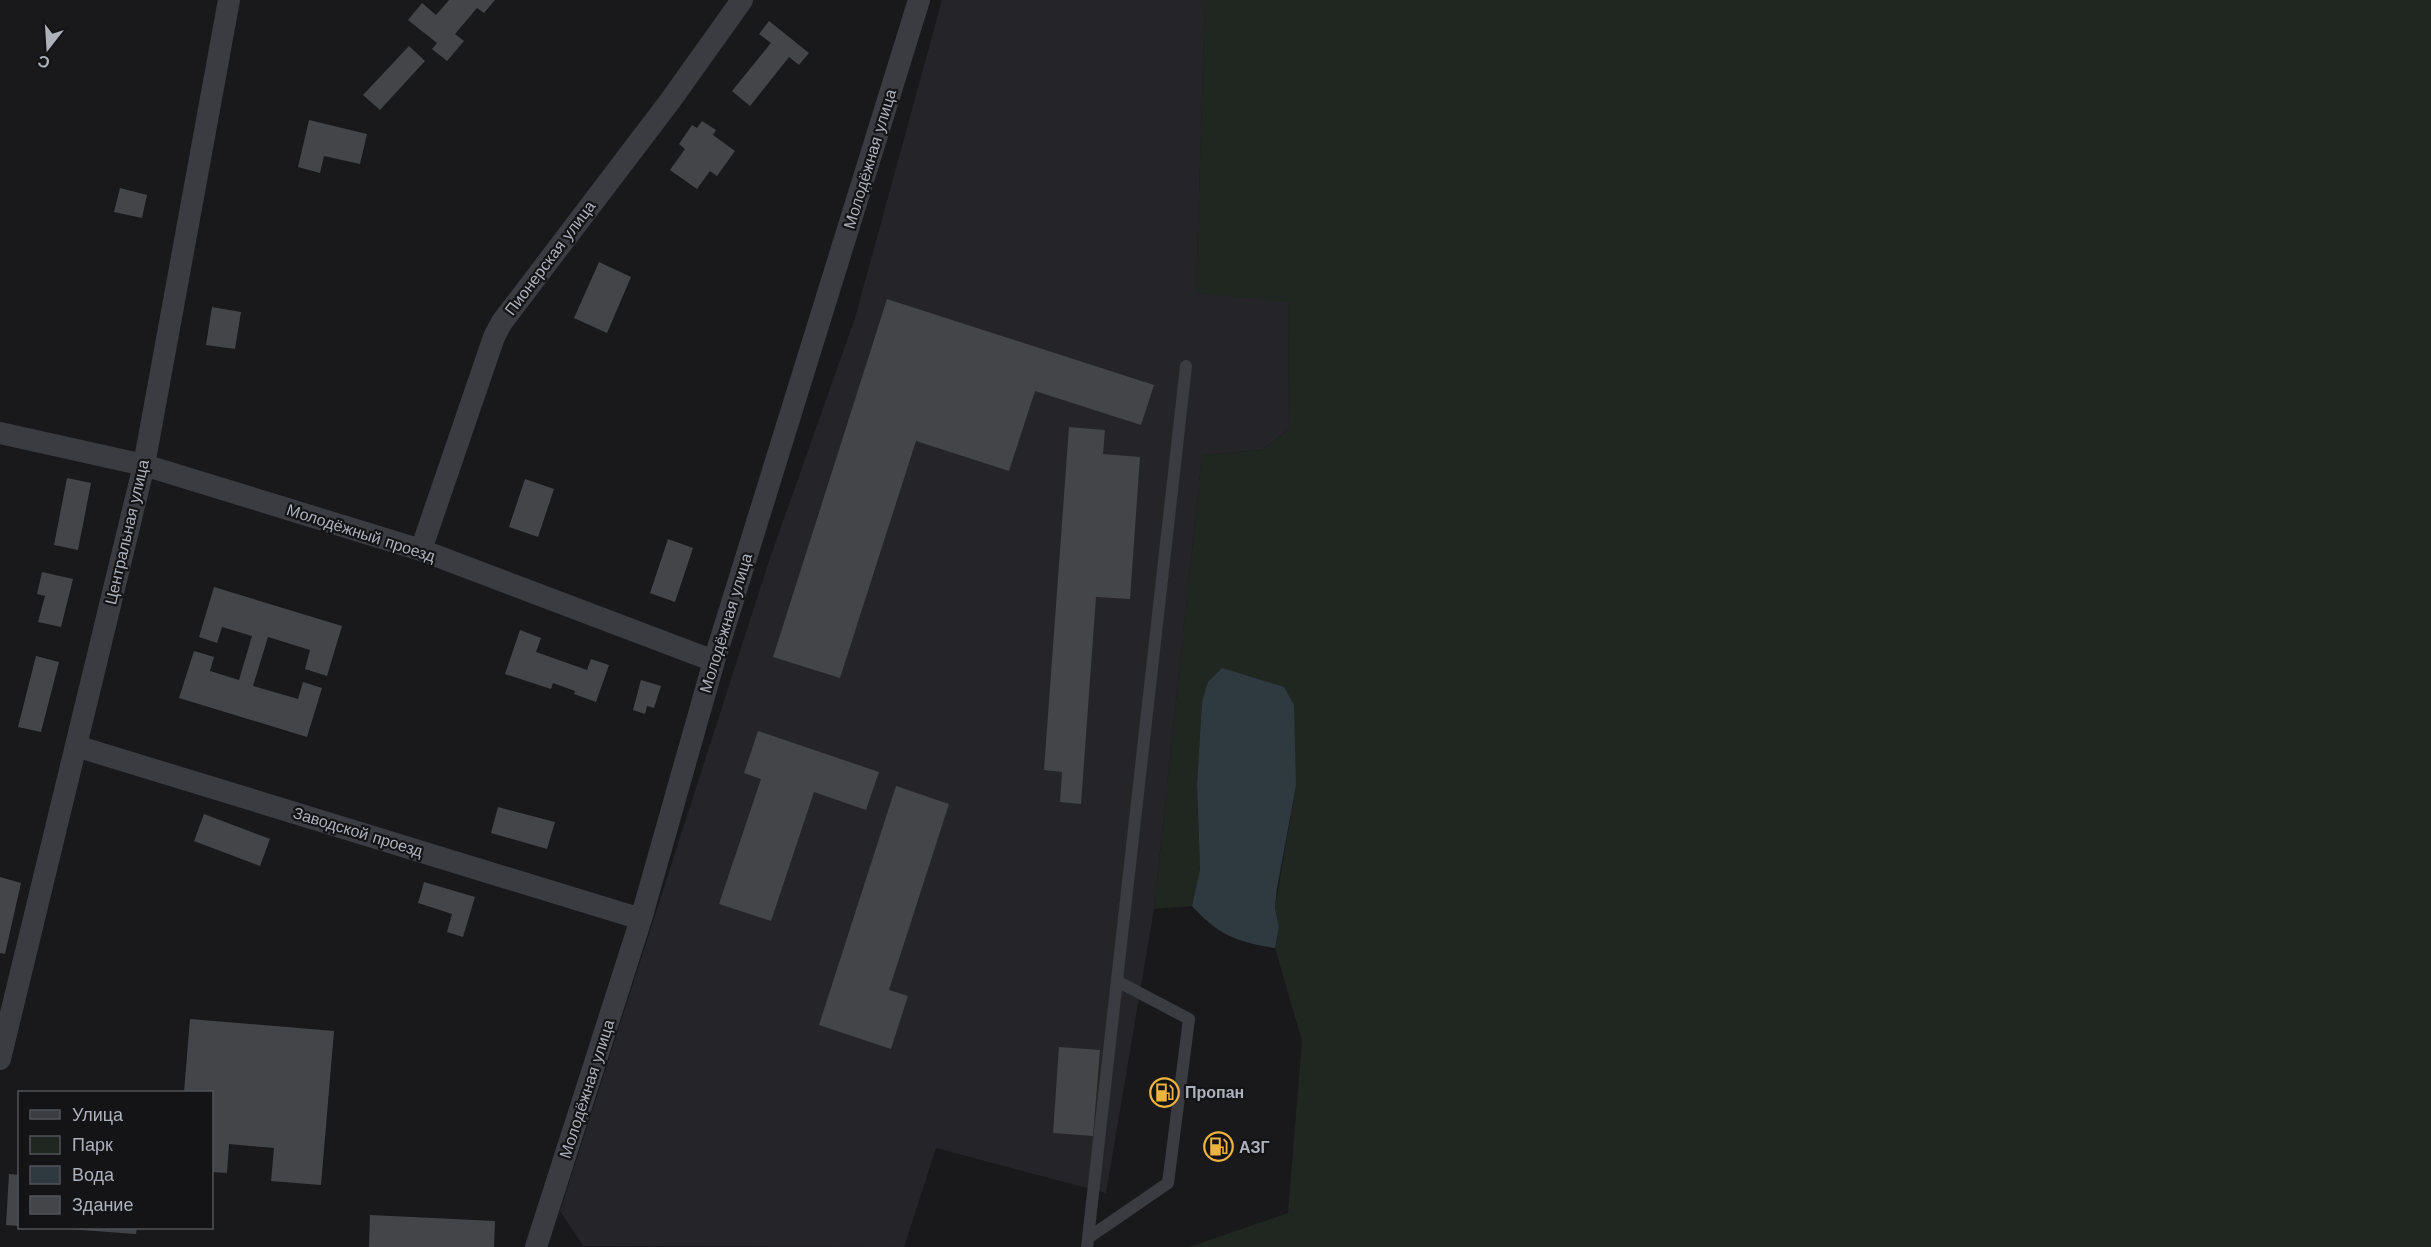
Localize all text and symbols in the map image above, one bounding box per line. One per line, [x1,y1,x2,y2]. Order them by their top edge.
north arrow [18,18,78,78]
text: С [35,51,52,73]
street label: Молодёжная улица [840,87,900,231]
street label: Пионерская улица [501,197,599,319]
street label: Центральная улица [101,458,153,606]
street label: Молодёжный проезд [284,500,438,566]
street label: Молодёжная улица [696,551,756,695]
street label: Заводской проезд [291,803,426,861]
street label: Молодёжная улица [556,1017,618,1161]
fuel station icon: Пропан [1148,1076,1180,1108]
place label: Пропан [1185,1083,1244,1102]
legend [18,1091,213,1229]
text: Улица [72,1104,124,1125]
fuel station icon: АЗГ [1202,1131,1234,1163]
text: Парк [72,1134,113,1155]
place label: АЗГ [1239,1138,1270,1157]
text: Вода [72,1164,115,1185]
text: Здание [72,1194,133,1215]

